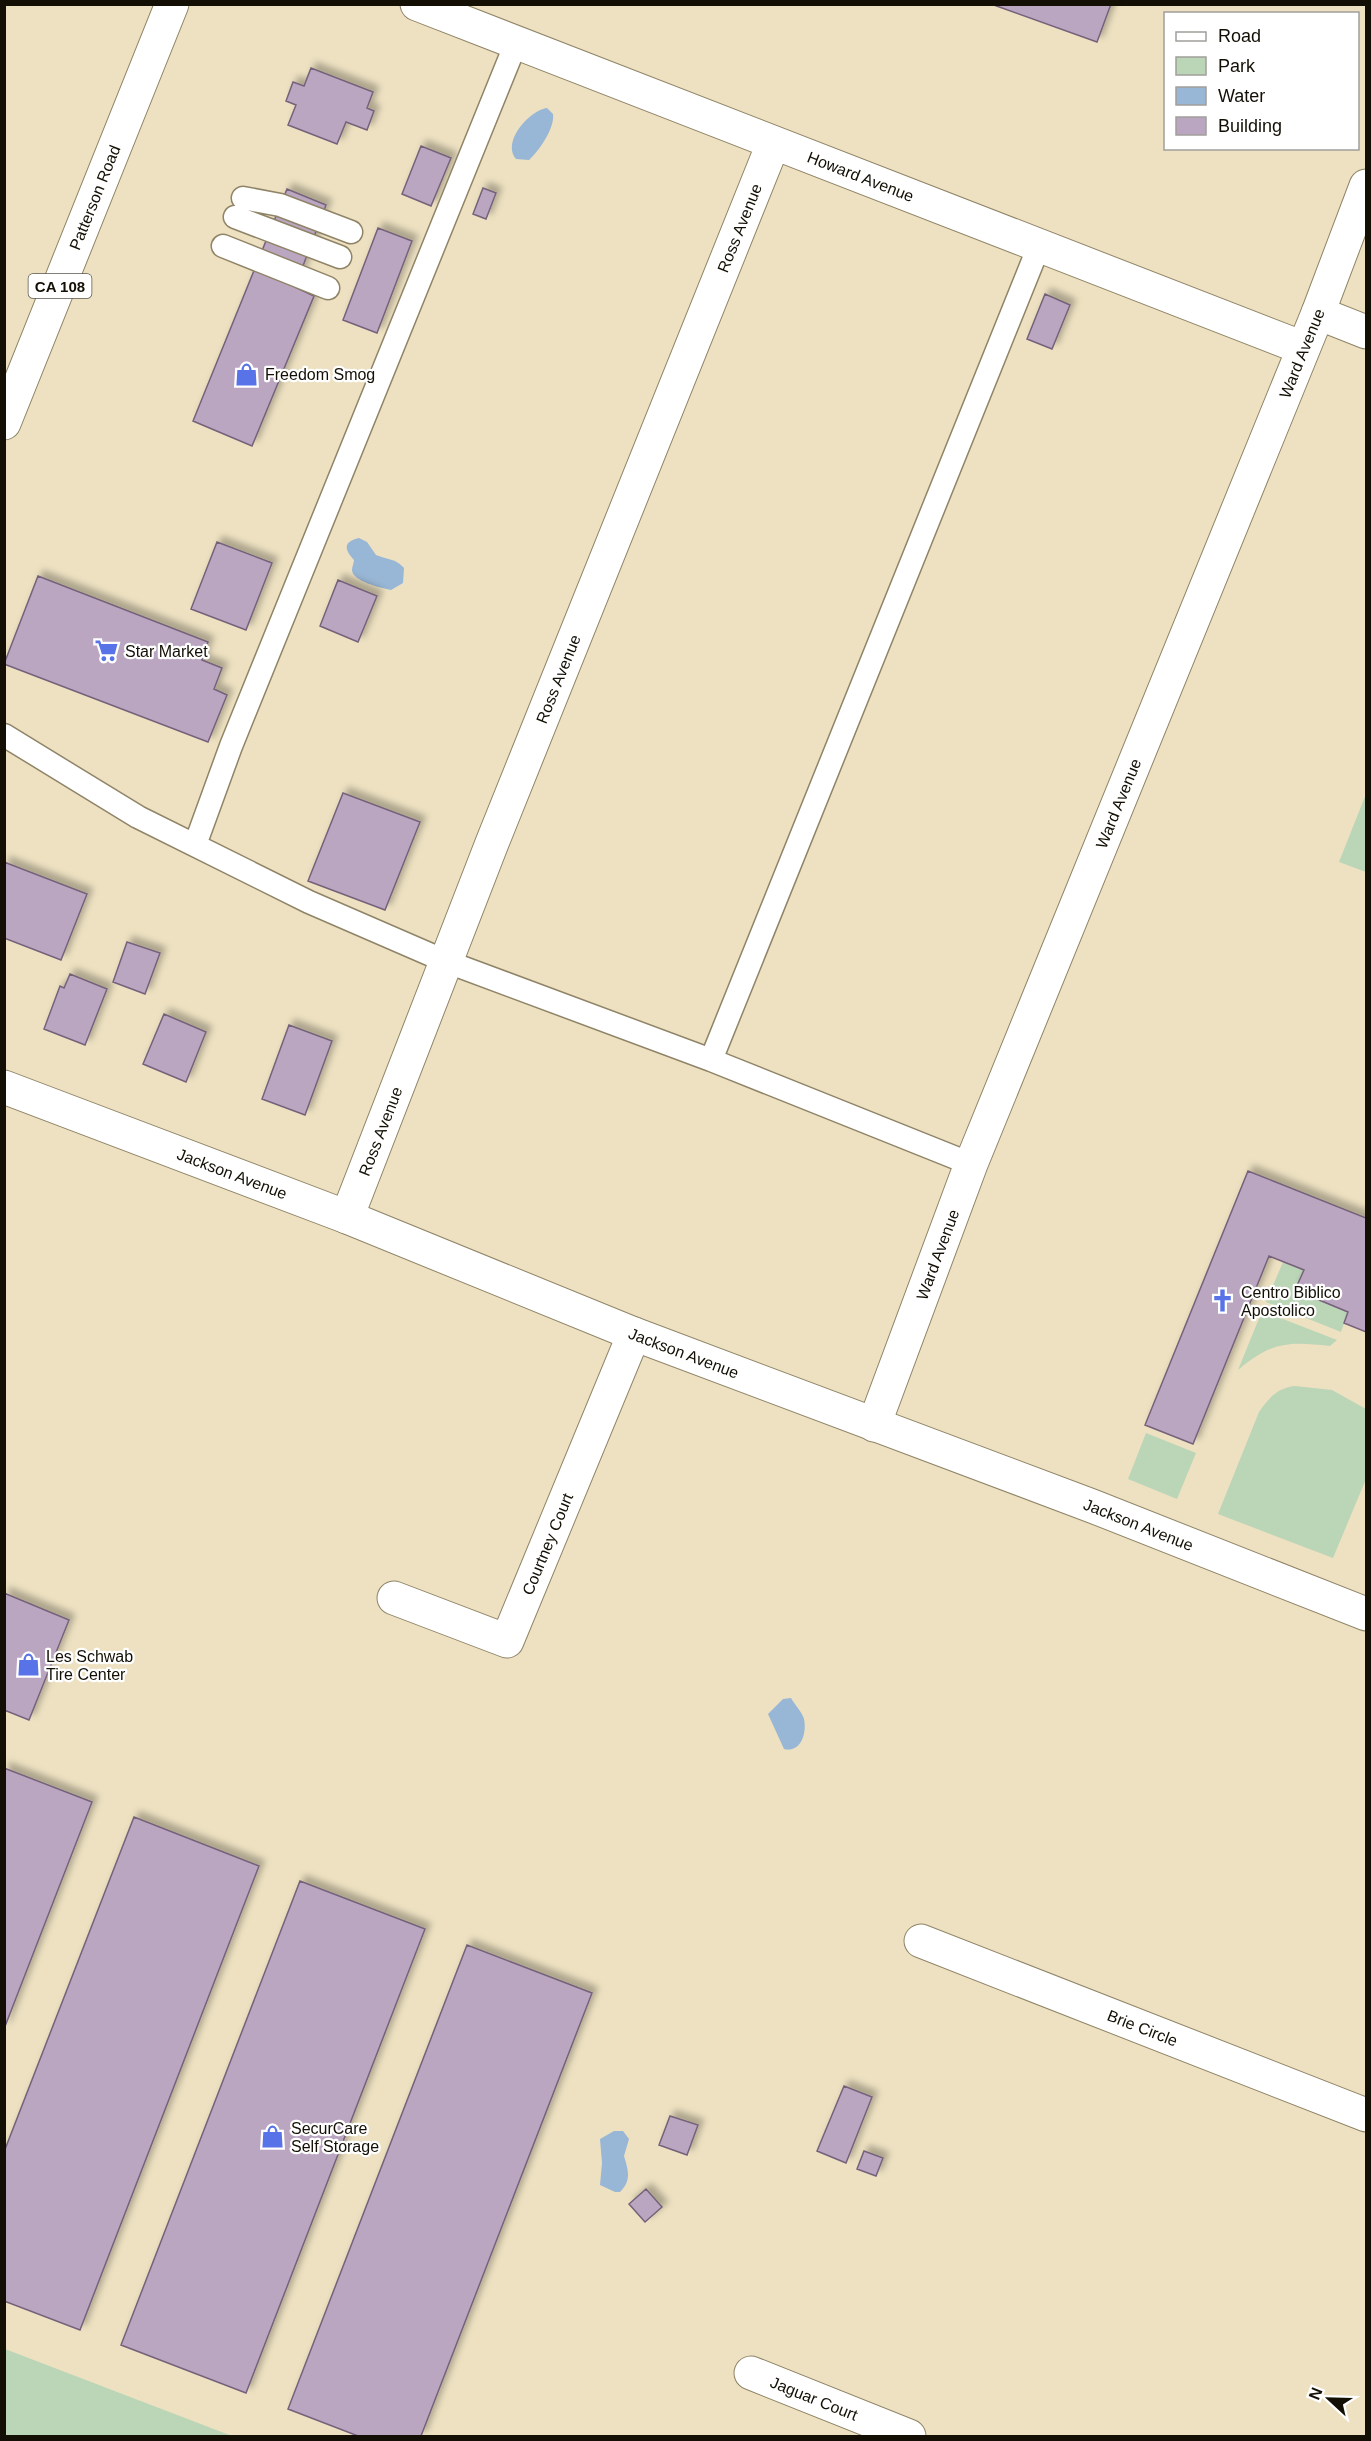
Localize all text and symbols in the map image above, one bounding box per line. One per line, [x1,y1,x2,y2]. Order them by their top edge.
legend [1164,12,1359,150]
text: Road [1218,26,1261,46]
text: Park [1218,56,1256,76]
text: Water [1218,86,1265,106]
text: Building [1218,116,1282,136]
street label: Patterson Road [66,143,123,252]
street label: Howard Avenue [805,148,916,205]
street label: Ross Avenue [714,181,765,275]
road number: CA 108 [28,274,92,298]
street label: Ward Avenue [1276,306,1327,401]
shop icon: Freedom Smog [234,361,260,387]
place label: Freedom Smog [265,366,375,383]
street label: Ross Avenue [533,632,583,726]
supermarket icon: Star Market [94,638,120,664]
place label: Star Market [125,643,208,660]
street label: Ward Avenue [1092,756,1144,851]
street label: Ross Avenue [355,1084,405,1178]
street label: Jackson Avenue [175,1145,290,1202]
street label: Ward Avenue [913,1207,962,1302]
place label: Centro Biblico Apostolico [1241,1284,1341,1319]
church icon: Centro Biblico Apostolico [1210,1288,1236,1314]
street label: Jackson Avenue [626,1324,741,1381]
street label: Courtney Court [519,1490,576,1597]
street label: Jackson Avenue [1081,1495,1196,1554]
place label: Les Schwab Tire Center [46,1648,133,1683]
shop icon: Les Schwab Tire Center [15,1652,41,1678]
street label: Brie Circle [1105,2006,1180,2049]
place label: SecurCare Self Storage [291,2120,379,2155]
shop icon: SecurCare Self Storage [260,2124,286,2150]
north arrow [1299,2369,1359,2429]
street label: Jaguar Court [768,2373,861,2423]
text: N [1306,2385,1326,2402]

